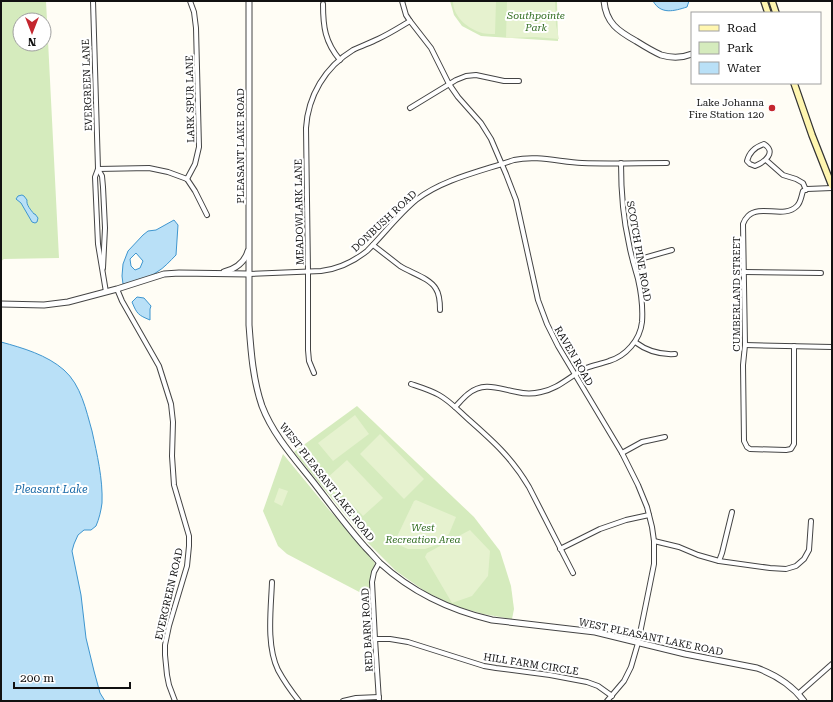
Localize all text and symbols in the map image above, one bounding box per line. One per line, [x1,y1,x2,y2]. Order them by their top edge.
park label: Southpointe Park [506,10,565,33]
north arrow [12,12,52,52]
legend [691,12,821,84]
text: Road [727,21,757,35]
text: N [27,35,36,48]
street label: EVERGREEN LANE [80,39,94,131]
text: Park [727,41,754,55]
street label: LARK SPUR LANE [184,55,196,143]
text: Water [727,61,761,75]
street label: PLEASANT LAKE ROAD [235,88,246,204]
place label: Lake Johanna Fire Station 120 [689,97,765,120]
marker: Lake Johanna Fire Station 120 [767,103,777,113]
street label: MEADOWLARK LANE [293,159,305,265]
street label: DONBUSH ROAD [349,188,419,254]
street label: SCOTCH PINE ROAD [625,200,653,302]
street label: CUMBERLAND STREET [731,236,742,352]
street label: RAVEN ROAD [553,324,596,388]
street label: WEST PLEASANT LAKE ROAD [277,421,377,544]
water label: Pleasant Lake [14,483,88,496]
park label: West Recreation Area [384,522,461,545]
street label: EVERGREEN ROAD [153,547,185,641]
street label: RED BARN ROAD [359,587,375,672]
street label: WEST PLEASANT LAKE ROAD [578,616,724,658]
street label: HILL FARM CIRCLE [483,651,579,677]
scale bar [14,664,130,690]
text: 200 m [20,671,54,685]

